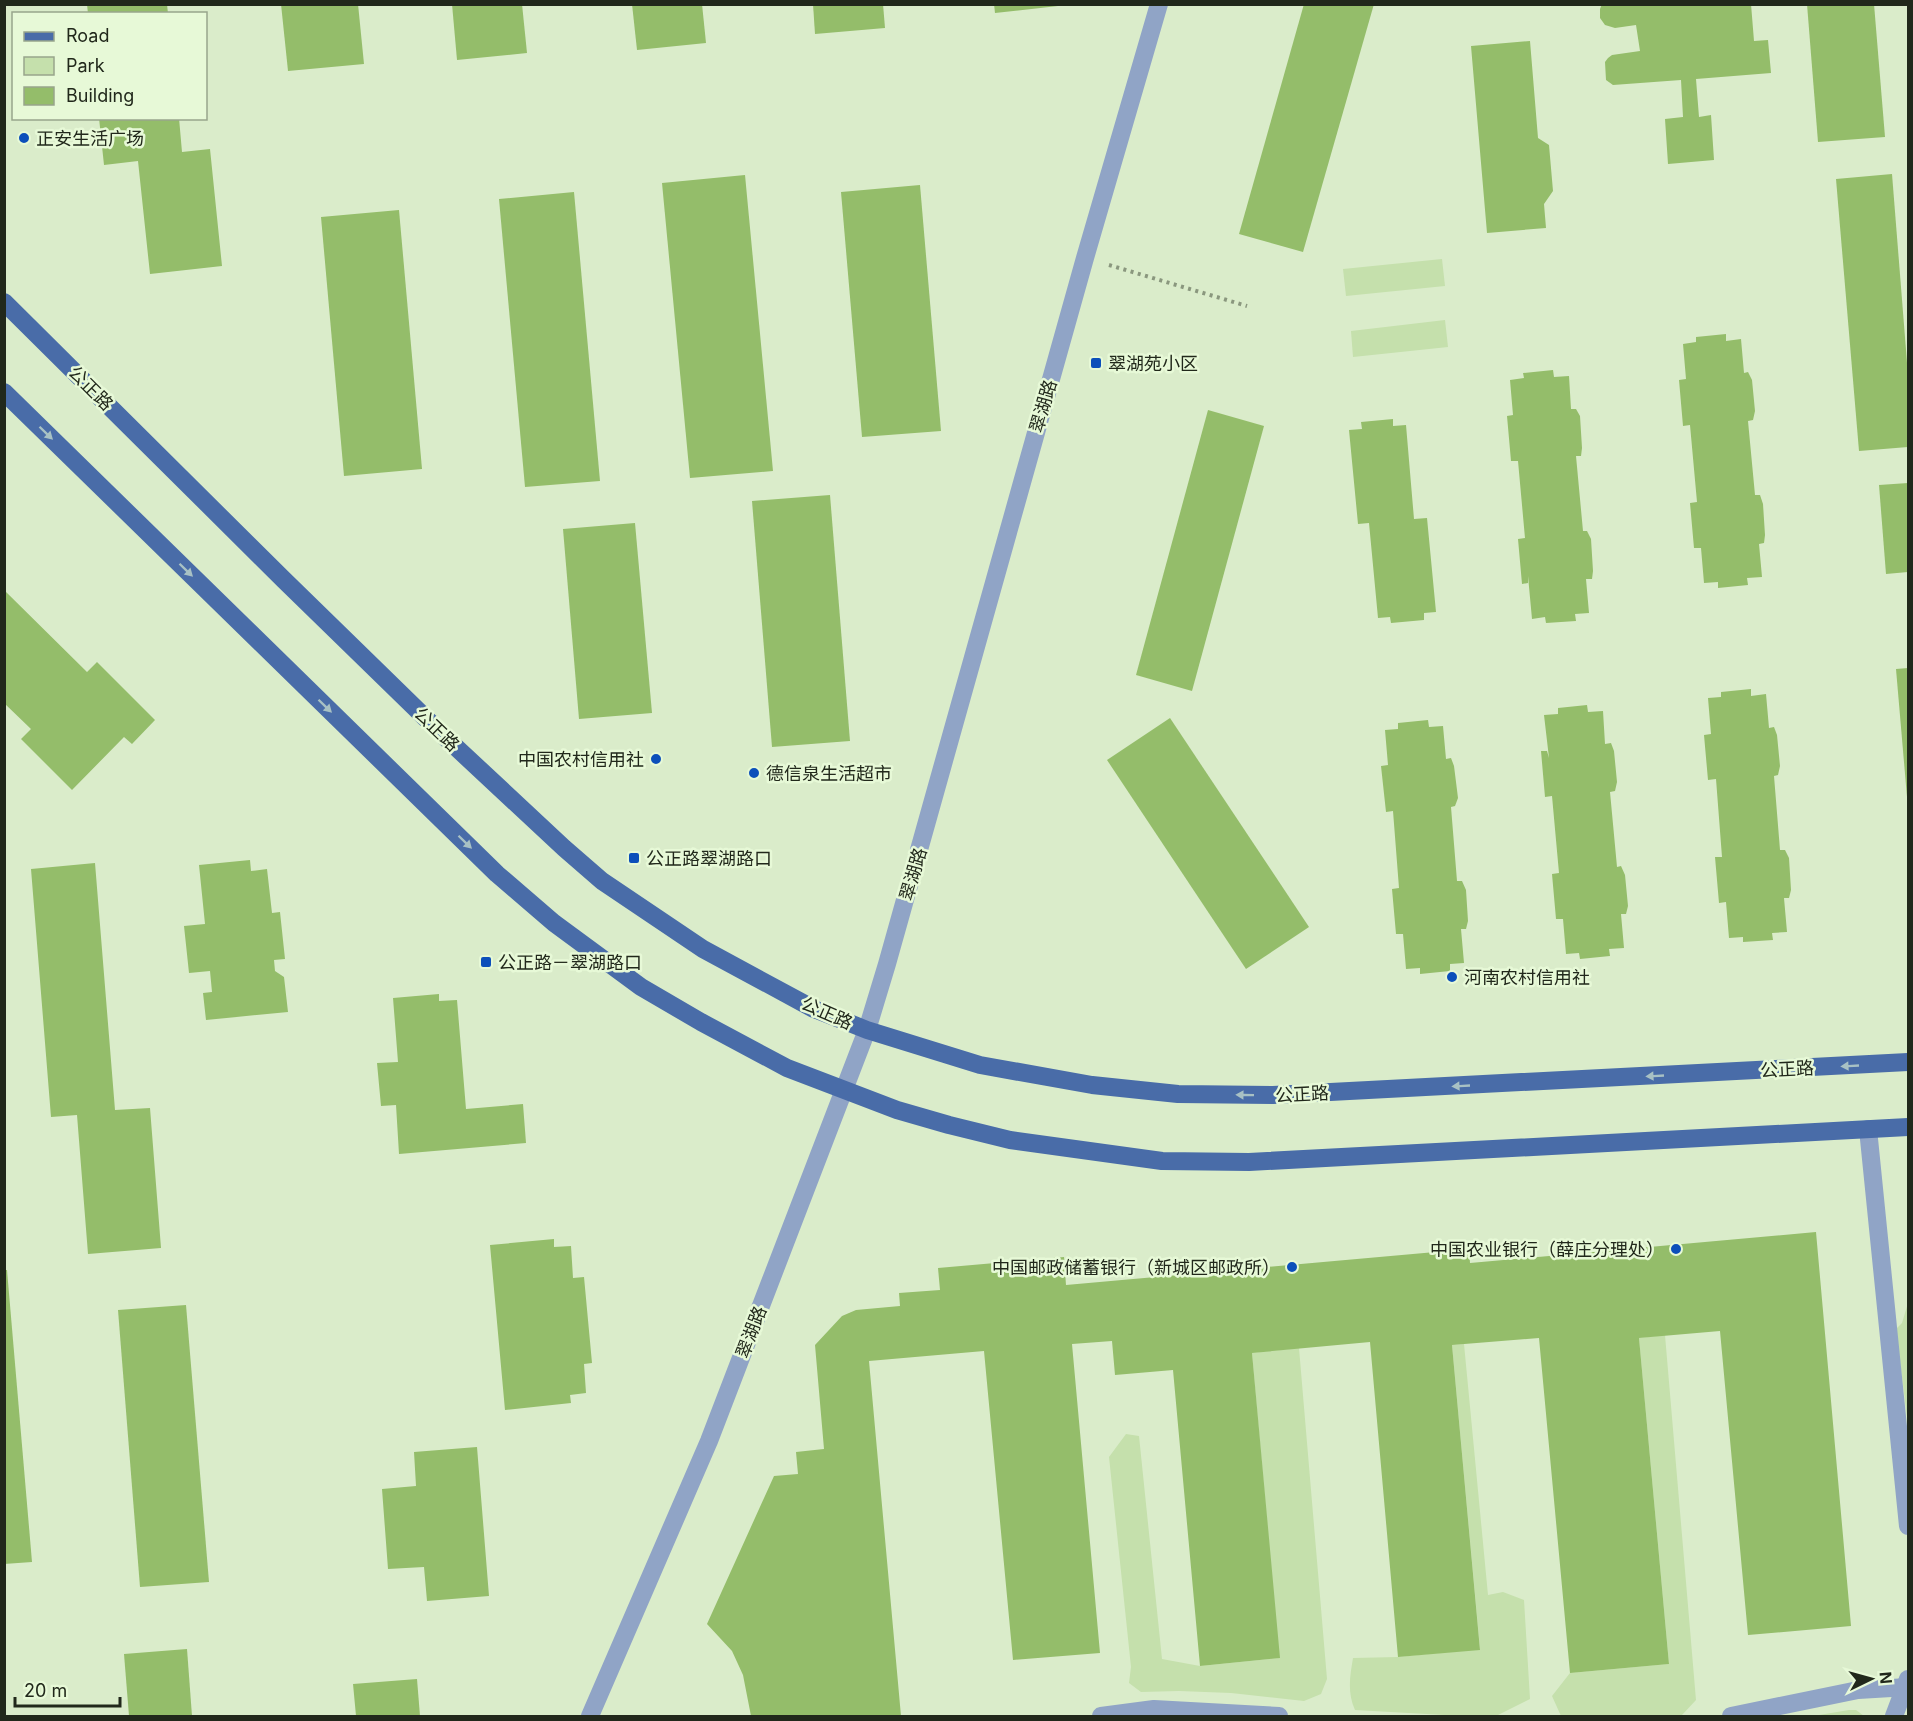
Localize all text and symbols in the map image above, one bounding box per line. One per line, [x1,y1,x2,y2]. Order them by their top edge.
legend [12,12,207,120]
text: Road [66,25,109,46]
text: Park [66,55,105,76]
text: Building [66,85,134,106]
place label: 正安生活广场 [36,128,144,149]
marker: 正安生活广场 [17,131,31,145]
place label: 翠湖苑小区 [1108,353,1198,374]
marker: 翠湖苑小区 [1089,356,1103,370]
street label: 公正路 [64,361,118,415]
street label: 翠湖路 [1025,377,1061,435]
one-way arrow [39,426,53,440]
one-way arrow [178,562,192,576]
one-way arrow [318,699,333,713]
street label: 公正路 [410,703,464,755]
place label: 中国农村信用社 [518,749,644,770]
marker: 中国农村信用社 [649,752,663,766]
place label: 德信泉生活超市 [766,763,892,784]
marker: 德信泉生活超市 [747,766,761,780]
one-way arrow [457,835,471,849]
street label: 翠湖路 [895,845,931,903]
place label: 公正路翠湖路口 [646,848,772,869]
marker: 公正路翠湖路口 [627,851,641,865]
place label: 公正路－翠湖路口 [498,952,642,973]
marker: 公正路－翠湖路口 [479,955,493,969]
place label: 河南农村信用社 [1464,967,1590,988]
marker: 河南农村信用社 [1445,970,1459,984]
street label: 公正路 [798,992,856,1034]
street label: 公正路 [1759,1057,1815,1081]
one-way arrow [1841,1061,1860,1071]
one-way arrow [1646,1071,1665,1080]
one-way arrow [1451,1081,1470,1090]
street label: 公正路 [1274,1082,1330,1106]
one-way arrow [1235,1090,1254,1100]
place label: 中国农业银行（薛庄分理处） [1430,1239,1664,1260]
marker: 中国农业银行（薛庄分理处） [1669,1242,1683,1256]
place label: 中国邮政储蓄银行（新城区邮政所） [992,1257,1280,1278]
marker: 中国邮政储蓄银行（新城区邮政所） [1285,1260,1299,1274]
street label: 翠湖路 [732,1303,770,1361]
north arrow [1841,1649,1901,1709]
scale bar [15,1670,120,1708]
text: N [1875,1671,1896,1685]
text: 20 m [24,1680,67,1701]

